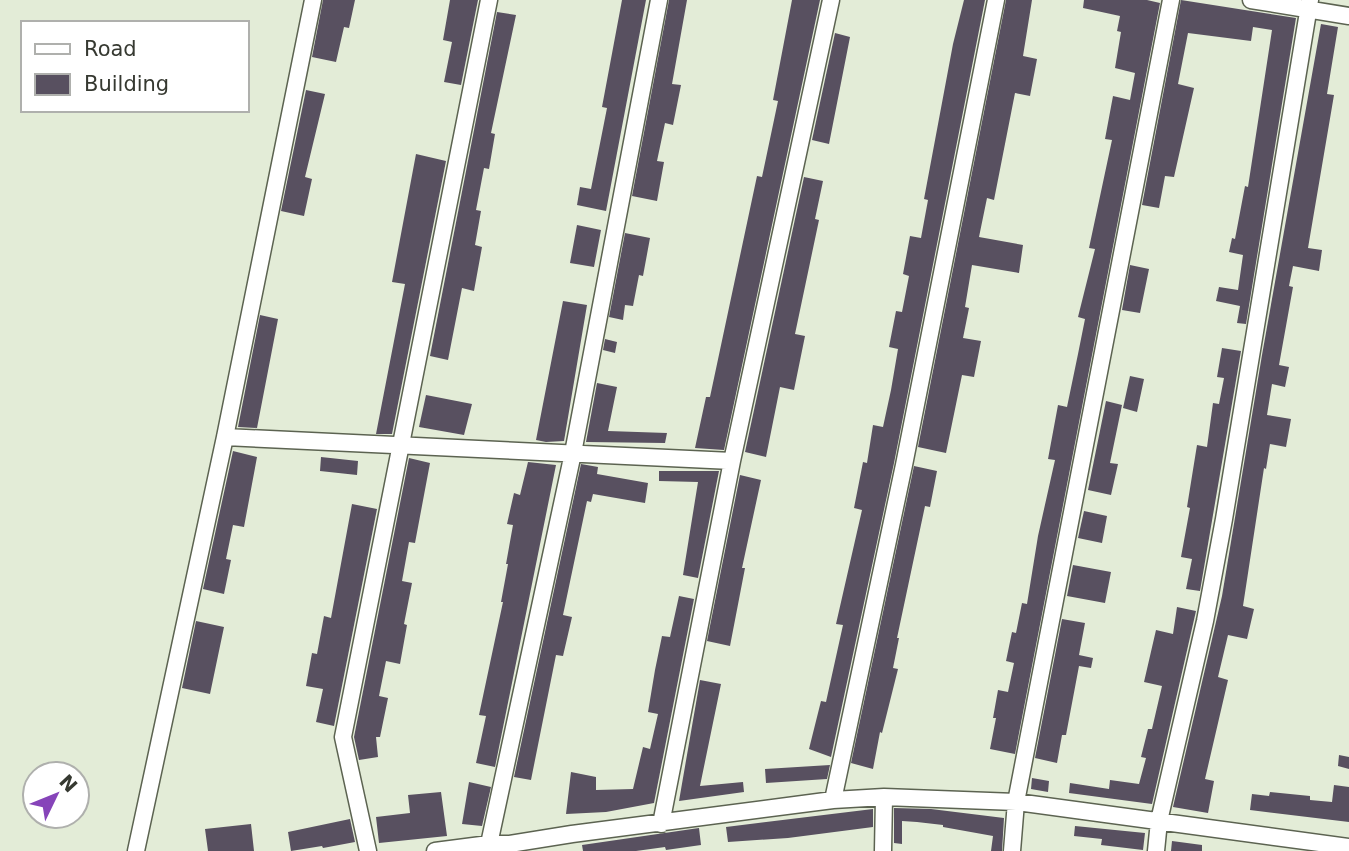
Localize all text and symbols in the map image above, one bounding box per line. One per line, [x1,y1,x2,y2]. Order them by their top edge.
legend [21,21,248,112]
text: Road [84,37,137,61]
text: Building [84,72,169,96]
north arrow [21,760,91,830]
text: N [55,770,82,797]

